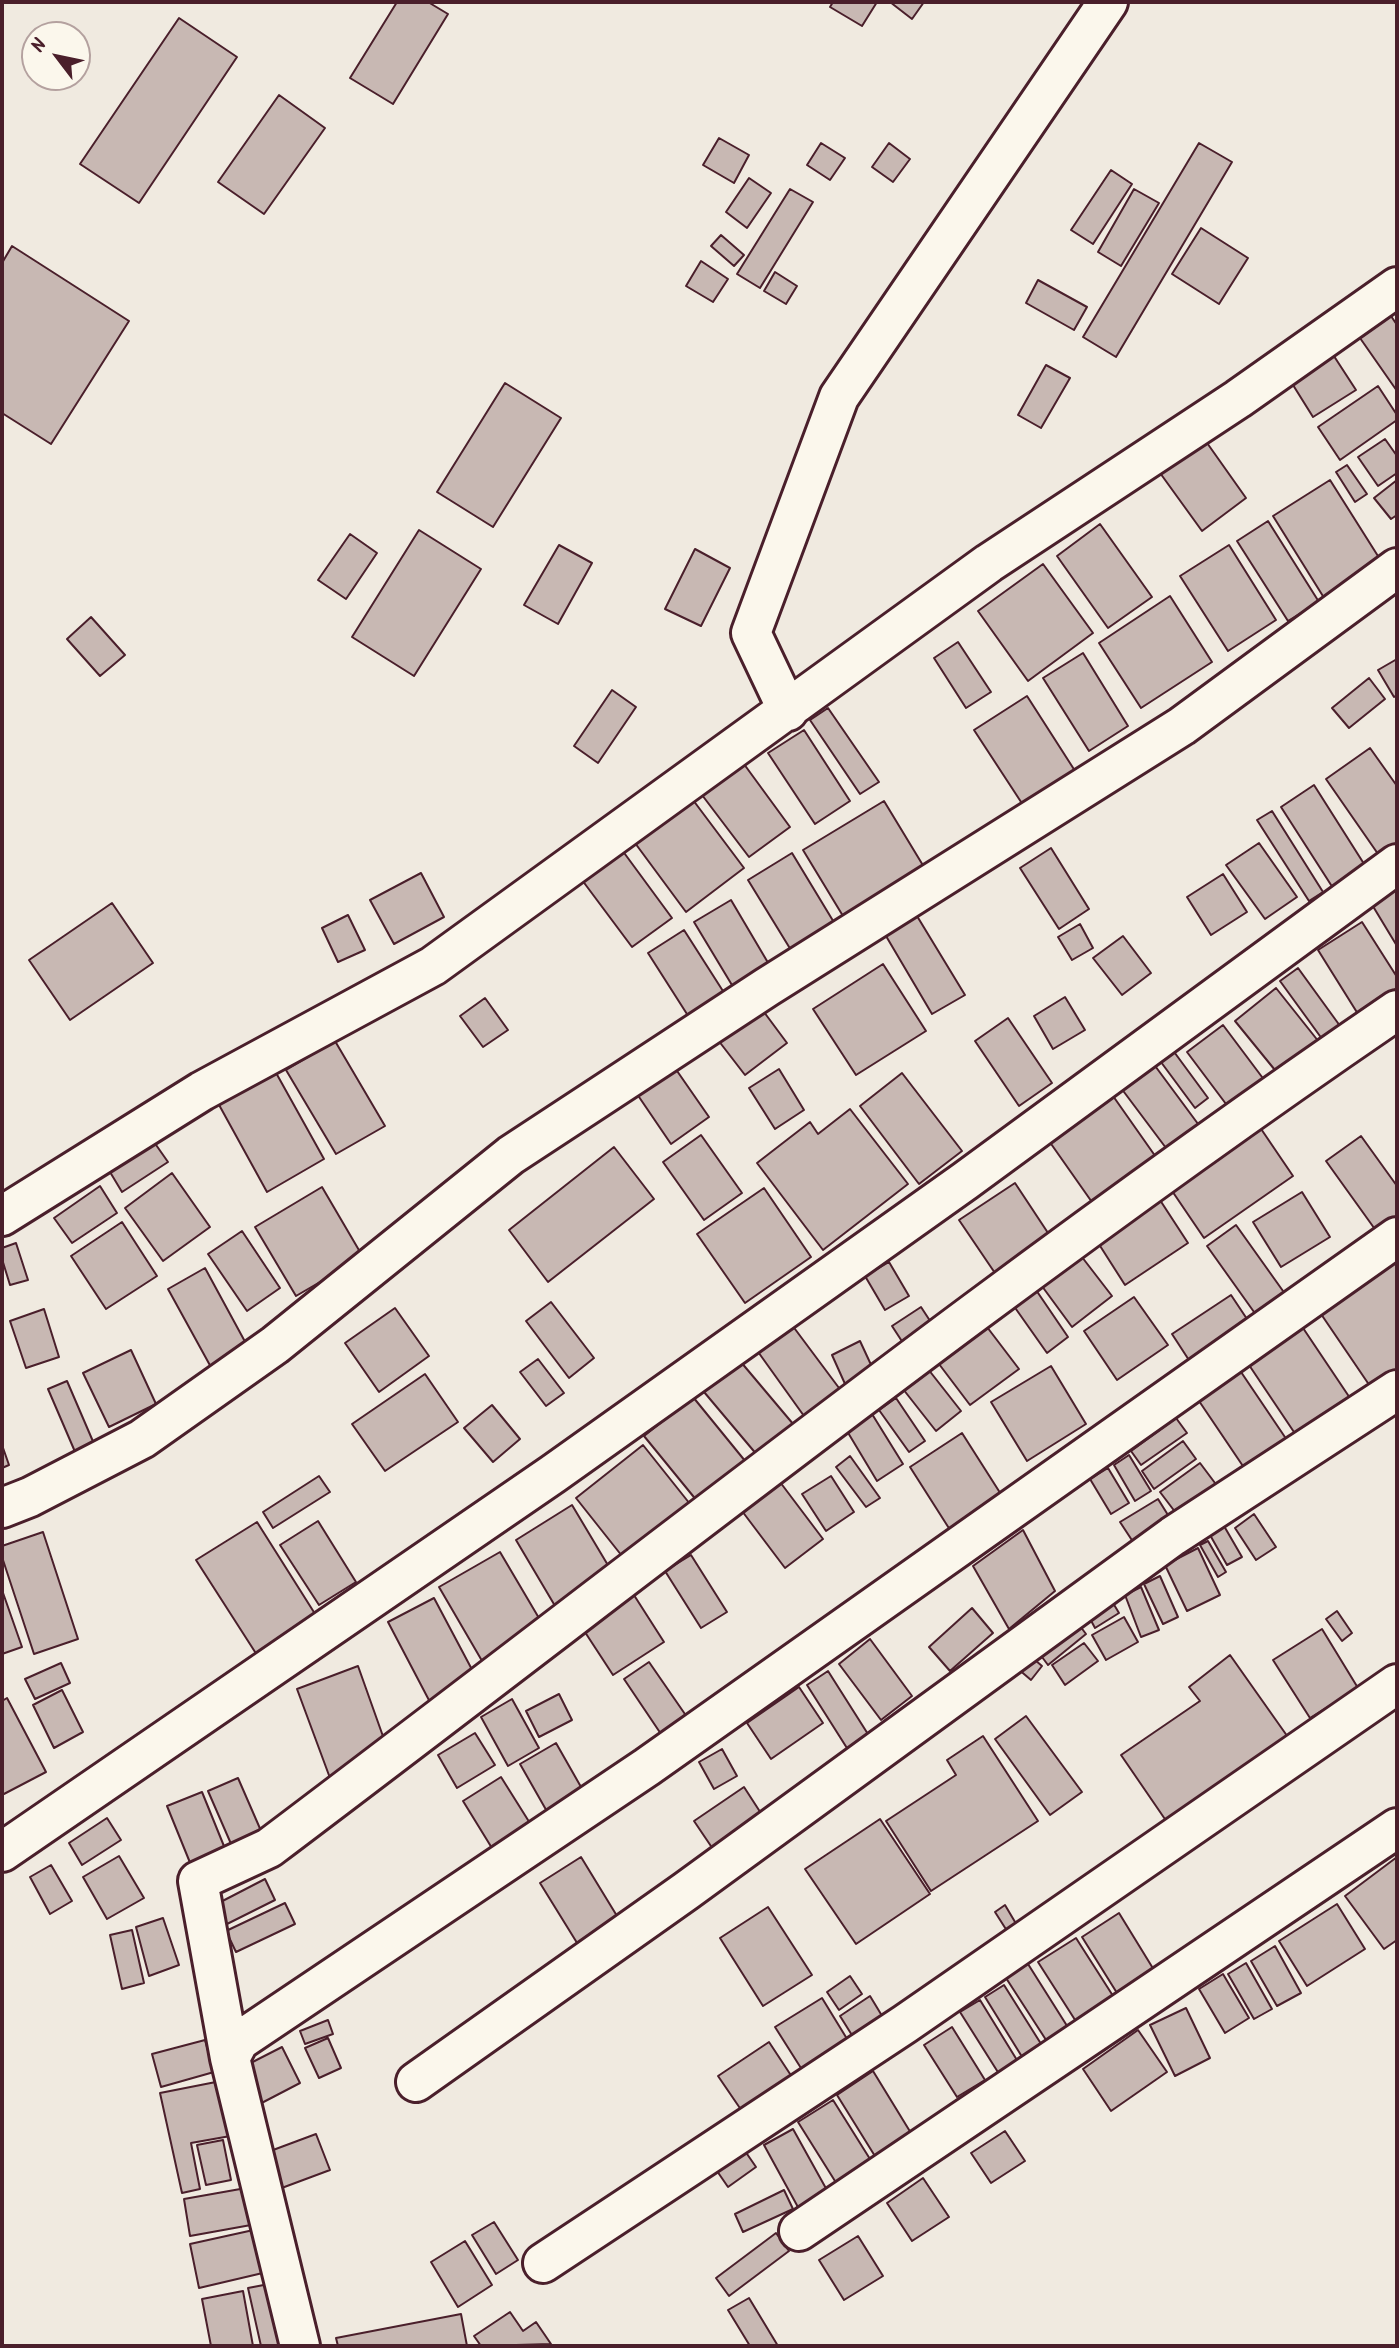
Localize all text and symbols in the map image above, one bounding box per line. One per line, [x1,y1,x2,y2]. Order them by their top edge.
north arrow [21,21,91,91]
text: N [24,33,56,59]

